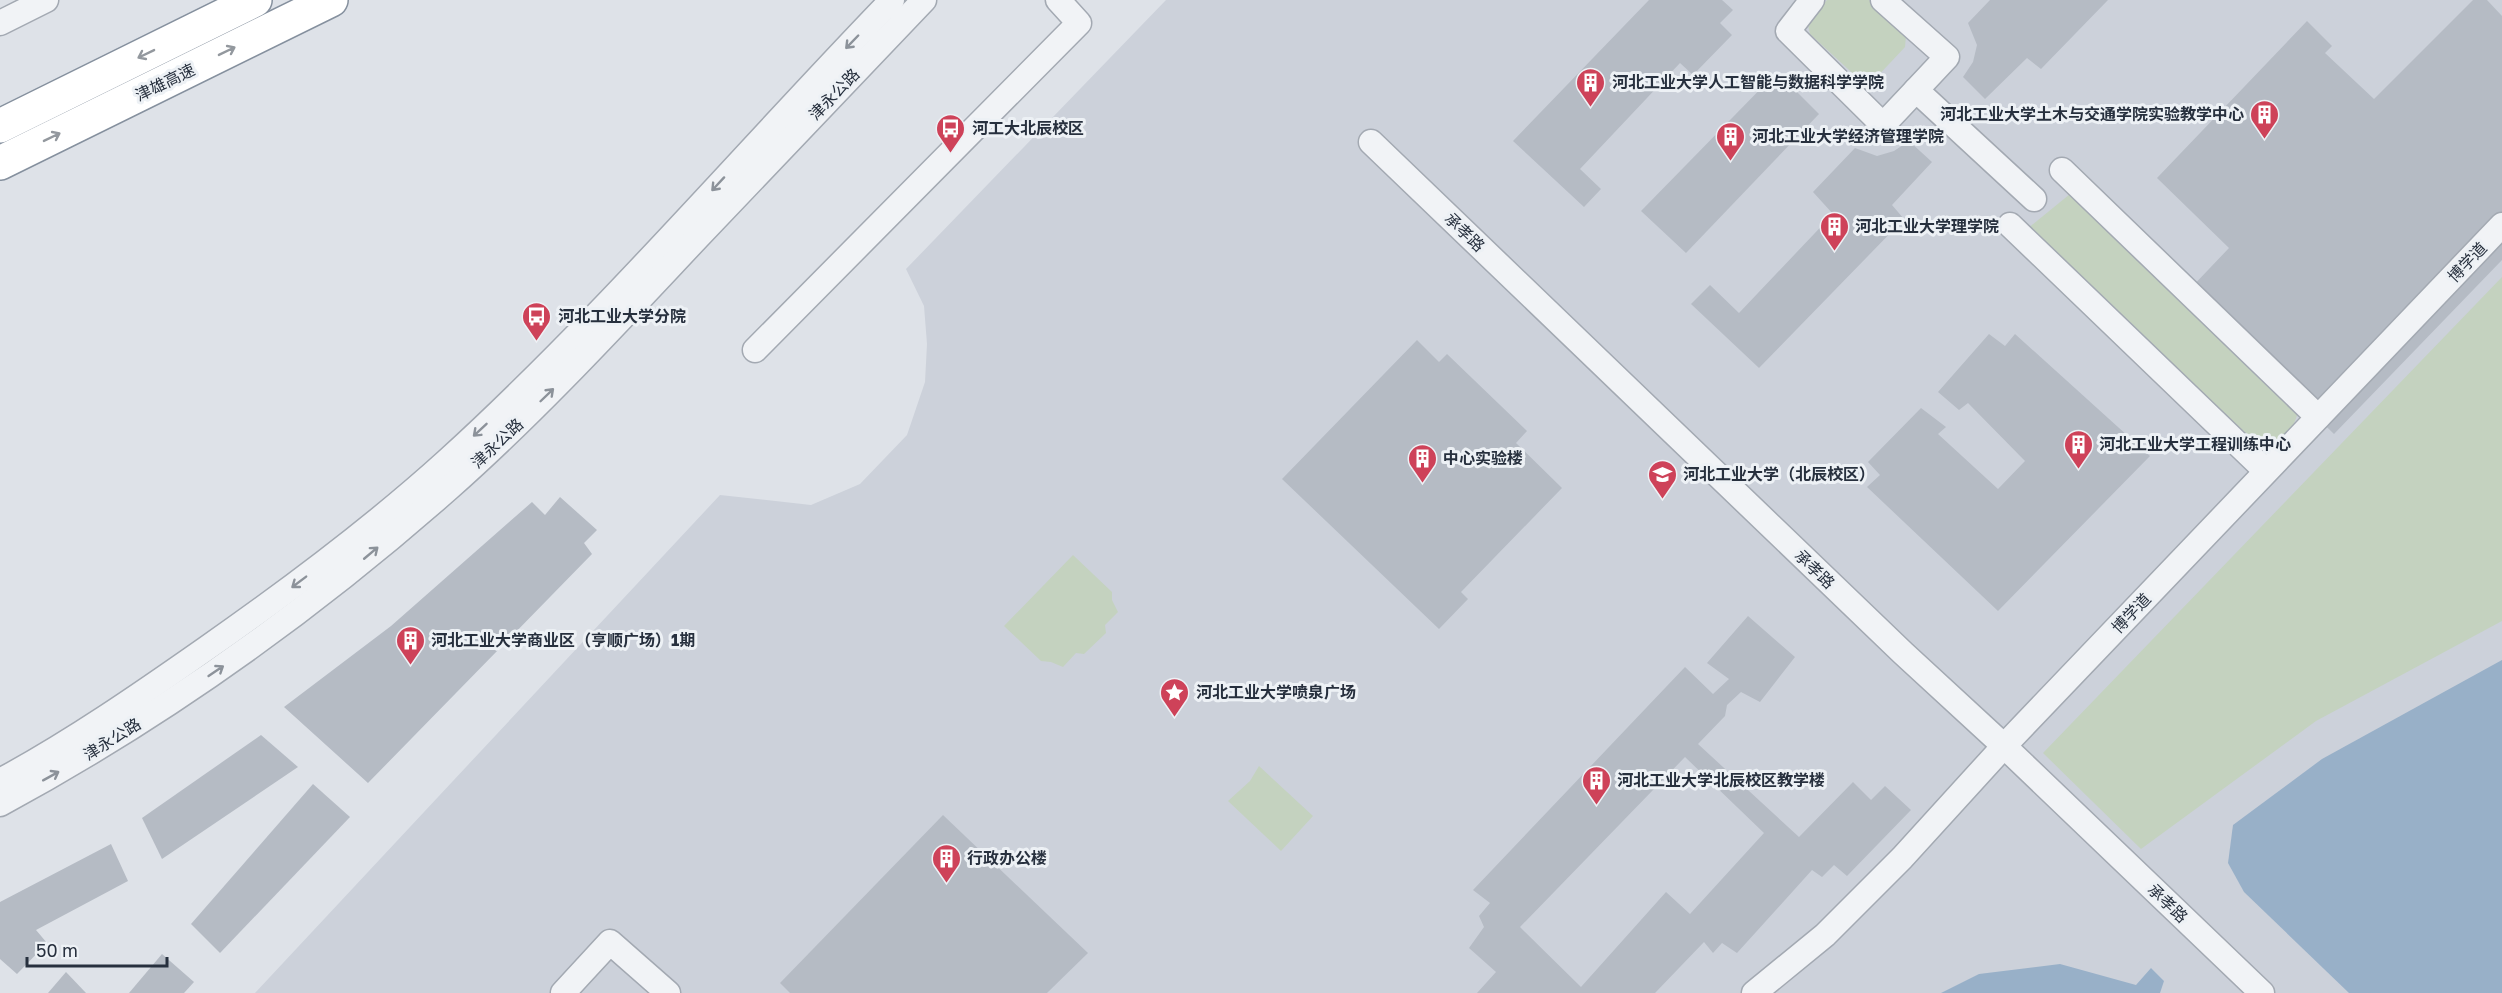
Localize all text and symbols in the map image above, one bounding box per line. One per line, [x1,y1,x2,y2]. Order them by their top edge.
one-way arrow [844,35,859,50]
one-way arrow [218,45,236,56]
one-way arrow [137,48,155,60]
street label: 津雄高速 [132,59,198,105]
street label: 津永公路 [805,64,863,124]
building icon: 河北工业大学人工智能与数据科学学院 [1575,66,1607,108]
place label: 河北工业大学人工智能与数据科学学院 [1612,72,1884,92]
building icon: 河北工业大学土木与交通学院实验教学中心 [2249,98,2281,140]
place label: 河北工业大学土木与交通学院实验教学中心 [1940,104,2244,124]
bus stop icon: 河工大北辰校区 [935,112,967,154]
place label: 河工大北辰校区 [972,118,1084,138]
building icon: 河北工业大学经济管理学院 [1715,120,1747,162]
place label: 河北工业大学经济管理学院 [1752,126,1944,146]
one-way arrow [43,131,61,143]
one-way arrow [711,176,725,191]
street label: 承孝路 [1441,208,1489,256]
building icon: 河北工业大学理学院 [1818,210,1850,252]
place label: 河北工业大学理学院 [1855,216,1999,236]
street label: 博学道 [2443,238,2491,286]
bus stop icon: 河北工业大学分院 [521,300,553,342]
place label: 河北工业大学分院 [558,306,686,326]
one-way arrow [540,387,555,402]
street label: 津永公路 [467,414,527,472]
one-way arrow [473,423,488,437]
building icon: 河北工业大学工程训练中心 [2062,428,2094,470]
place label: 河北工业大学工程训练中心 [2099,434,2291,454]
building icon: 中心实验楼 [1406,442,1438,484]
place label: 中心实验楼 [1443,448,1523,468]
school or university icon: 河北工业大学（北辰校区） [1646,458,1678,500]
place label: 河北工业大学（北辰校区） [1683,464,1875,484]
street label: 承孝路 [1791,545,1839,593]
one-way arrow [363,546,378,560]
one-way arrow [291,575,307,588]
street label: 博学道 [2107,589,2155,637]
building icon: 河北工业大学商业区（亨顺广场）1期 [394,624,426,666]
place label: 河北工业大学商业区（亨顺广场）1期 [431,630,695,650]
one-way arrow [207,665,223,677]
place icon: 河北工业大学喷泉广场 [1159,676,1191,718]
place label: 河北工业大学喷泉广场 [1196,682,1356,702]
street label: 津永公路 [80,714,144,764]
building icon: 河北工业大学北辰校区教学楼 [1580,764,1612,806]
one-way arrow [42,769,59,781]
place label: 河北工业大学北辰校区教学楼 [1617,770,1825,790]
building icon: 行政办公楼 [930,842,962,884]
place label: 行政办公楼 [967,848,1047,868]
street label: 承孝路 [2144,879,2192,927]
scale bar [27,930,166,968]
text: 50 m [36,939,78,961]

